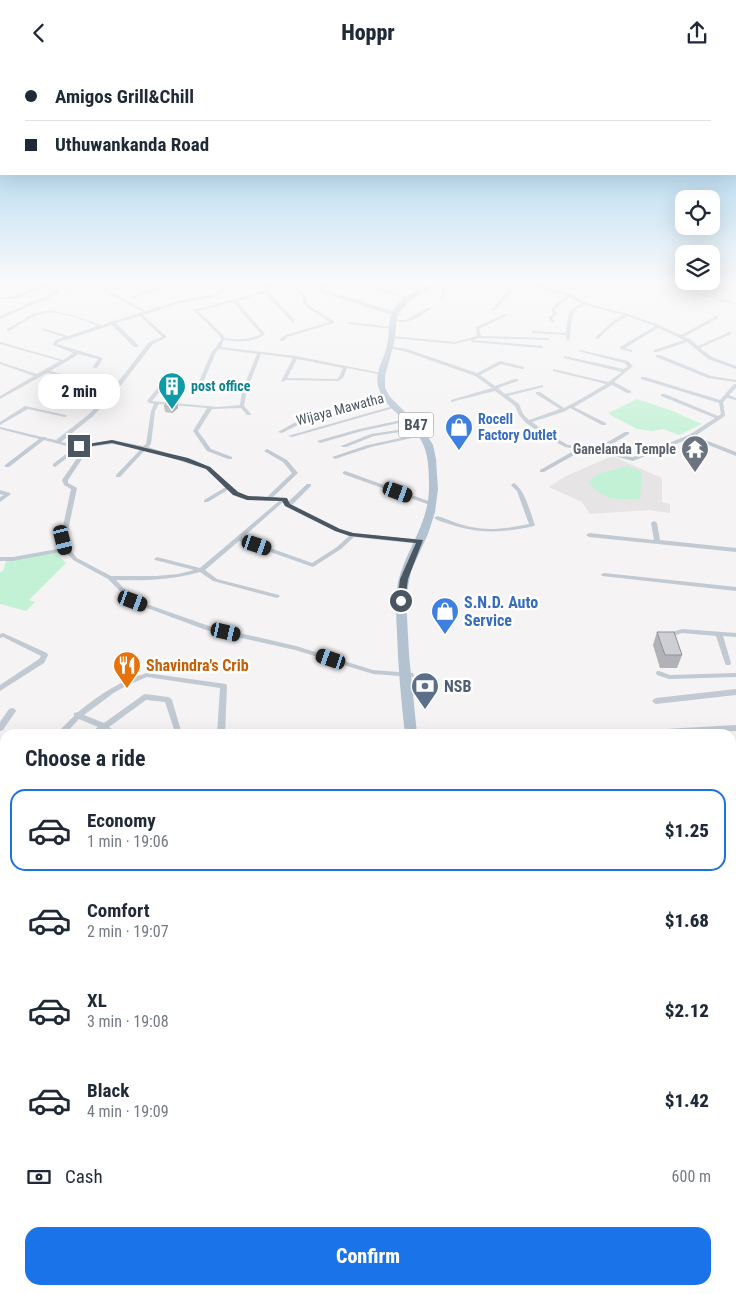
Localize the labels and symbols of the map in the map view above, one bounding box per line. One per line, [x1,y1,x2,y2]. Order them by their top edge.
building icon: post office [157,371,187,410]
callout: 2 min [38,373,120,409]
place label: post office [191,378,251,394]
street label: Wijaya Mawatha [294,390,386,428]
place label: Rocell Factory Outlet [478,411,557,443]
shop icon: Rocell Factory Outlet [444,412,474,451]
road number: B47 [398,413,434,437]
temple icon: Ganelanda Temple [680,434,710,473]
route end [68,435,90,457]
place label: Ganelanda Temple [573,441,676,457]
car [381,480,414,504]
car [52,524,73,556]
car [240,533,273,557]
car [116,589,149,613]
route start [390,590,412,612]
place label: S.N.D. Auto Service [464,593,538,630]
shop icon: S.N.D. Auto Service [430,596,460,635]
car [209,621,242,643]
car [314,647,347,671]
restaurant icon: Shavindra's Crib [112,650,142,689]
place label: Shavindra's Crib [146,656,249,675]
bank icon: NSB [410,671,440,710]
place label: NSB [444,677,471,696]

